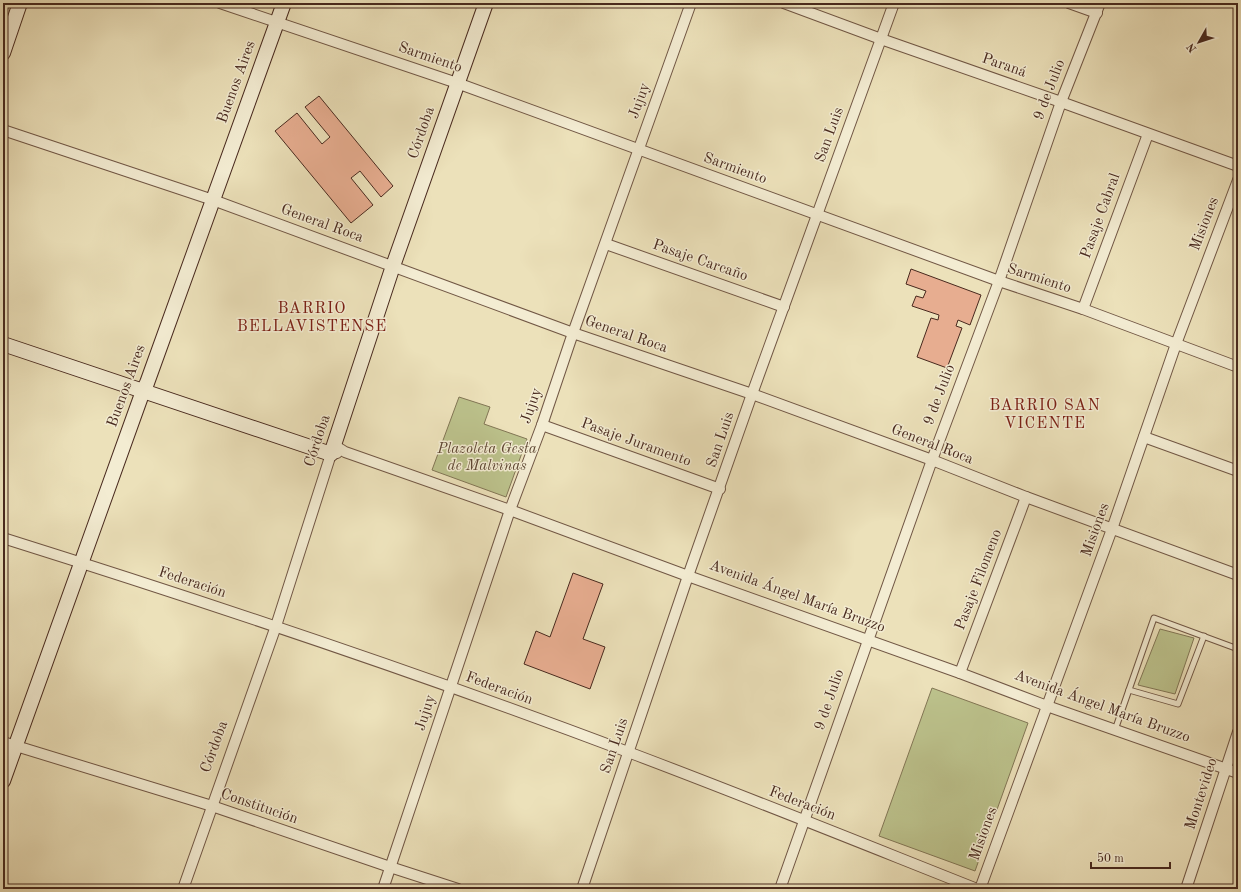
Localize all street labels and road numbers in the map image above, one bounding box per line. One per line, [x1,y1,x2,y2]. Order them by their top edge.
street label: Buenos Aires [215,39,259,125]
street label: Sarmiento [396,40,464,76]
street label: Paraná [980,51,1029,81]
street label: 9 de Julio [1032,58,1068,122]
street label: Jujuy [627,81,653,121]
street label: Córdoba [406,104,438,161]
street label: San Luis [813,105,847,165]
street label: Sarmiento [701,151,769,187]
street label: Pasaje Cabral [1079,171,1123,261]
street label: Misiones [1188,195,1222,253]
street label: General Roca [279,202,366,246]
street label: Pasaje Carcaño [650,238,750,284]
street label: Sarmiento [1005,262,1073,296]
street label: General Roca [583,314,670,356]
street label: Buenos Aires [105,343,149,429]
street label: 9 de Julio [922,363,958,427]
street label: Jujuy [519,386,545,426]
street label: San Luis [705,410,737,470]
street label: Córdoba [303,412,334,469]
street label: Pasaje Juramento [579,416,693,470]
street label: General Roca [889,422,976,468]
street label: Misiones [1079,501,1113,559]
street label: Pasaje Filomeno [953,527,1005,633]
street label: Avenida Ángel María Bruzzo [707,555,888,636]
street label: Federación [156,565,228,601]
street label: Avenida Ángel María Bruzzo [1012,665,1193,746]
street label: 9 de Julio [813,668,847,732]
street label: Federación [463,670,535,708]
street label: Jujuy [413,693,439,733]
street label: San Luis [599,716,631,776]
street label: Córdoba [199,719,231,775]
street label: Montevideo [1183,756,1221,832]
street label: Federación [766,784,838,824]
street label: Constitución [218,787,300,827]
street label: Misiones [967,805,1001,863]

